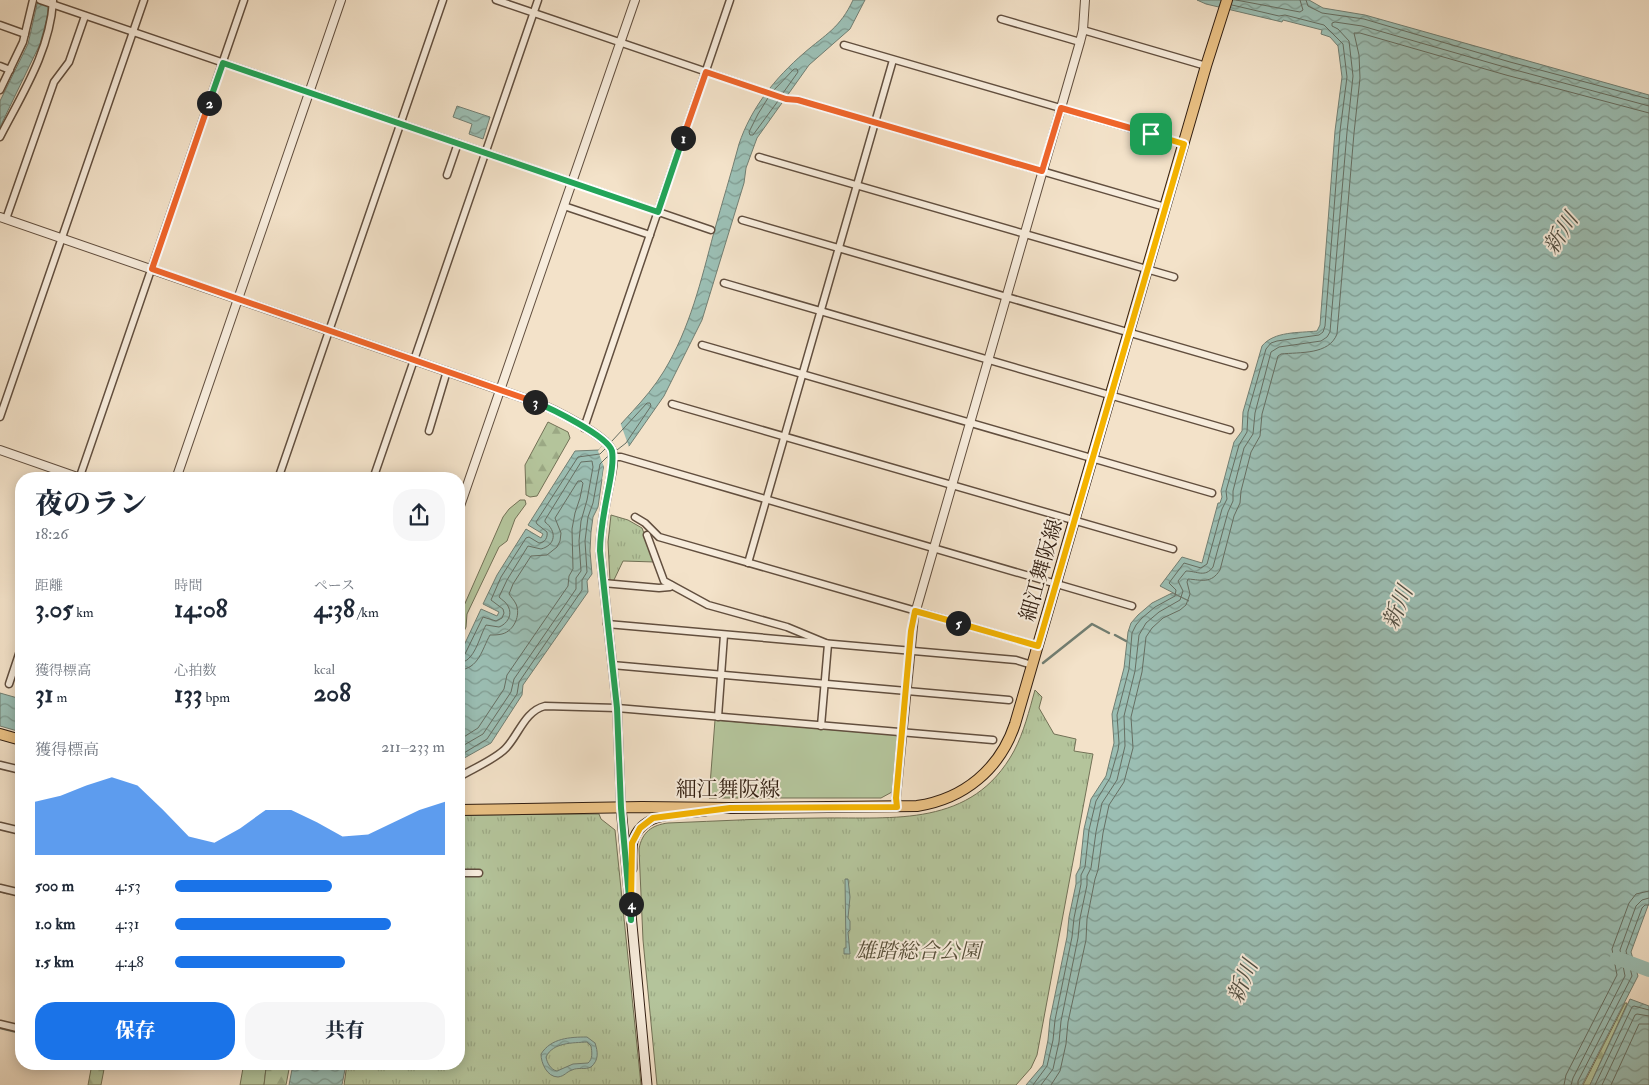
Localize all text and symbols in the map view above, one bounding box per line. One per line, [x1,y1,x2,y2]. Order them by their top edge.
pin: 2 [196,90,222,116]
text: 2 [206,95,213,112]
pin [1130,113,1172,155]
icon: arrive [1137,120,1165,148]
pin: 1 [670,126,696,150]
text: 1 [681,130,686,147]
water label: 新川 [1537,206,1586,260]
pin: 3 [522,390,548,414]
text: 3 [533,394,538,411]
text: 夜のラン [35,487,147,522]
button: share [393,489,445,541]
street label: 細江舞阪線 [1014,516,1069,624]
text: 18:26 [35,524,68,544]
text: 距離 [35,577,63,594]
text: 時間 [174,577,202,594]
text: ペース [314,577,355,594]
water label: 新川 [1376,580,1420,633]
text: 3.05 [35,594,73,625]
text: 14:08 [174,594,227,625]
text: 4:38 [314,594,355,625]
text: km [73,604,94,621]
text: /km [355,604,379,621]
pin: 5 [946,610,970,636]
text: 5 [955,615,962,632]
text: kcal [314,661,335,678]
text: 獲得標高 [35,662,91,679]
text: 心拍数 [174,662,216,679]
text: 208 [314,678,351,709]
text: 31 [35,679,54,710]
text: 133 [174,679,202,710]
text: m [54,689,67,706]
text: bpm [202,689,230,706]
text: 211–233 m [381,737,445,757]
text: 獲得標高 [35,740,99,760]
street label: 細江舞阪線 [676,776,781,803]
text: 500 m [35,876,74,896]
text: 4:53 [115,876,141,896]
pin: 4 [618,892,644,916]
text: 4 [628,896,635,913]
text: 1.0 km [35,914,75,934]
text: 4:31 [115,914,139,934]
park label: 雄踏総合公園 [855,938,984,965]
text: 1.5 km [35,952,74,972]
text: 4:48 [115,952,144,972]
water label: 新川 [1221,954,1265,1007]
button: 保存 [35,1002,235,1060]
button: 共有 [245,1002,445,1060]

